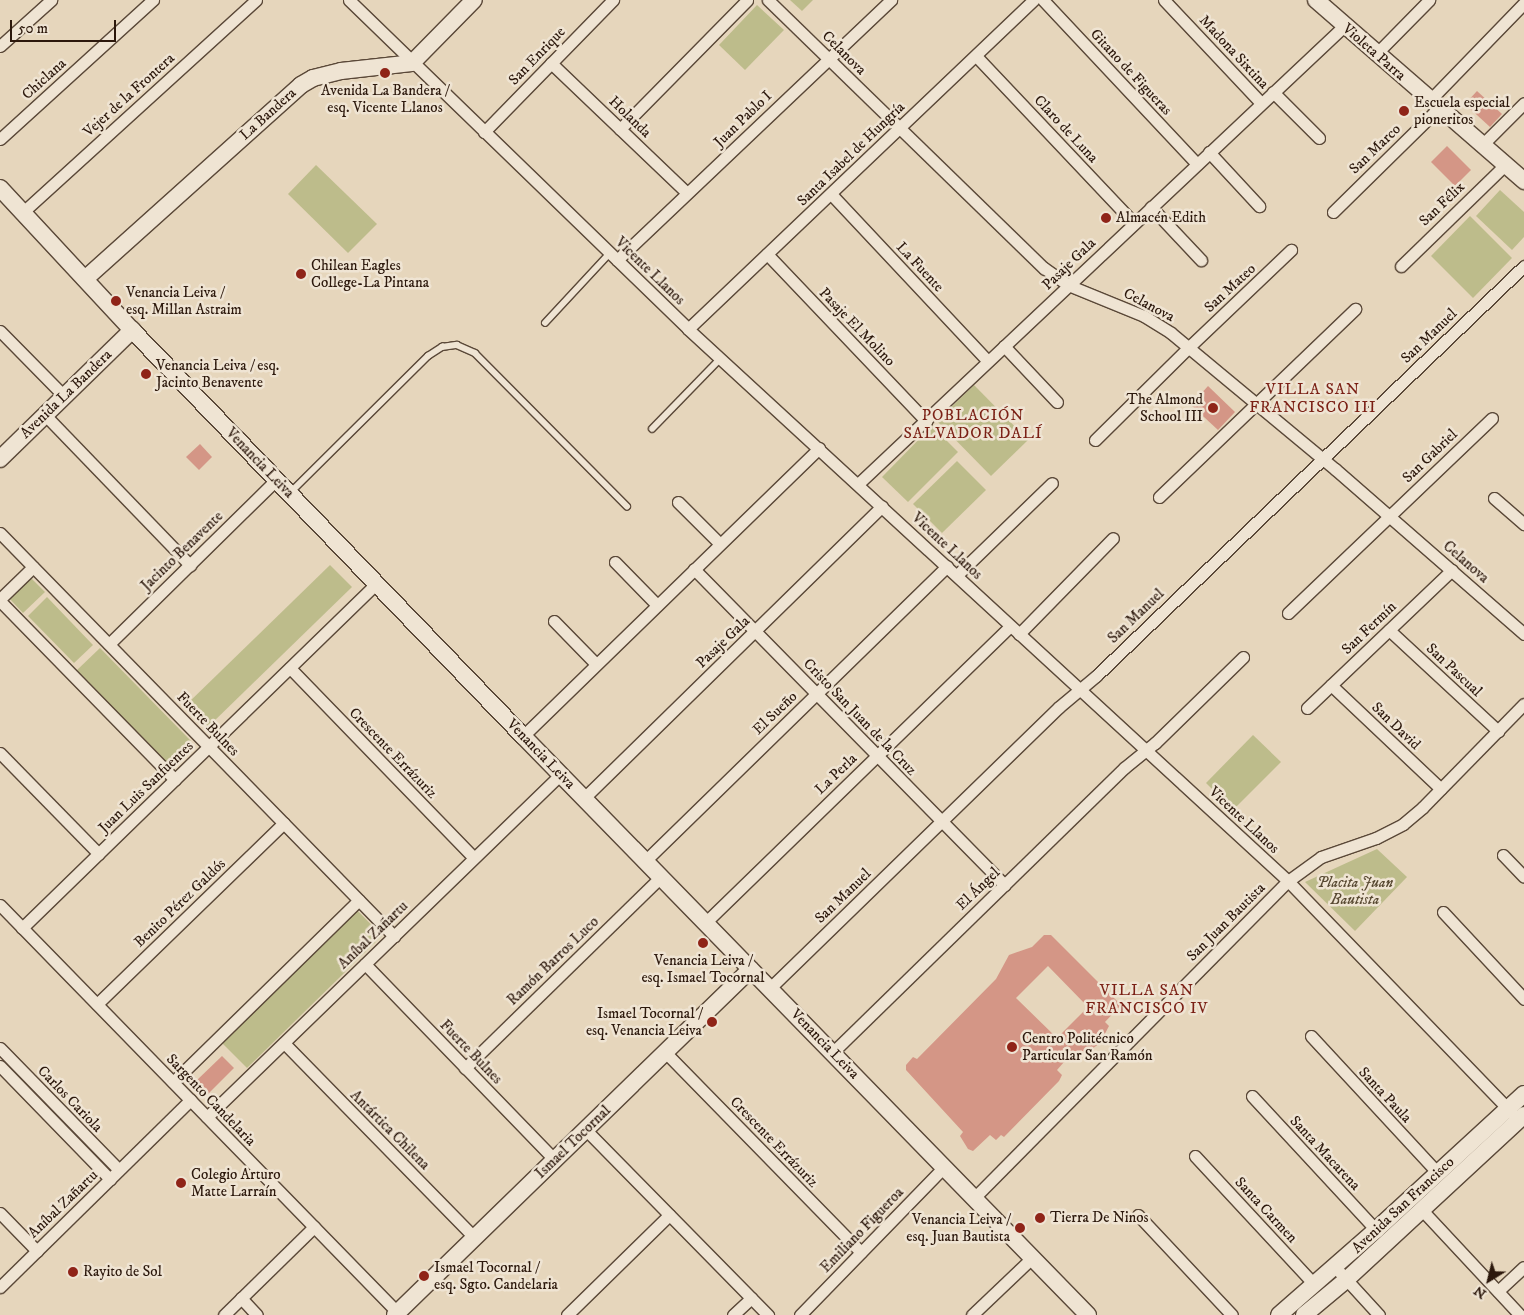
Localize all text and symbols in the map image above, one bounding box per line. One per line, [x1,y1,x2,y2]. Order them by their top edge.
scale bar [12,10,119,42]
street label: Madona Sixtina [1195,11,1273,93]
text: 50 m [18,19,48,38]
street label: Violeta Parra [1339,20,1409,84]
street label: San Enrique [505,23,569,89]
street label: Gitano de Figueras [1086,25,1176,119]
street label: Celanova [818,27,870,79]
street label: Vejer de la Frontera [80,49,178,141]
street label: Chiclana [18,54,70,104]
marker: Avenida La Bandera / esq. Vicente Llanos [379,67,391,79]
place label: Avenida La Bandera / esq. Vicente Llanos [321,81,449,116]
street label: La Bandera [236,84,300,144]
street label: Juan Pablo I [710,87,776,151]
street label: Claro de Luna [1030,91,1102,167]
street label: Holanda [605,92,655,142]
place label: Escuela especial pioneritos [1414,93,1510,128]
street label: Santa Isabel de Hungría [794,98,908,210]
marker: Escuela especial pioneritos [1398,105,1410,117]
street label: San Marco [1345,120,1405,178]
street label: San Félix [1416,178,1468,230]
place label: Almacén Edith [1116,209,1206,227]
marker: Almacén Edith [1100,212,1112,224]
street label: Vicente Llanos [611,233,689,309]
street label: Pasaje Gala [1039,234,1099,294]
street label: La Fuente [892,238,948,296]
place label: Chilean Eagles College-La Pintana [311,256,429,291]
street label: San Mateo [1201,260,1259,316]
marker: Chilean Eagles College-La Pintana [295,268,307,280]
place label: Venancia Leiva / esq. Millan Astraim [126,283,242,318]
street label: Pasaje El Molino [815,284,899,370]
street label: Celanova [1120,284,1178,326]
marker: Venancia Leiva / esq. Millan Astraim [110,295,122,307]
street label: San Manuel [1397,305,1461,367]
street label: Avenida La Bandera [16,346,116,442]
place label: Venancia Leiva / esq. Jacinto Benavente [156,356,279,391]
marker: Venancia Leiva / esq. Jacinto Benavente [140,368,152,380]
district label: VILLA SAN FRANCISCO III [1248,379,1378,417]
place label: The Almond School III [1127,390,1203,425]
marker: The Almond School III [1207,402,1219,414]
district label: POBLACIÓN SALVADOR DALÍ [902,405,1044,443]
street label: Venancia Leiva [222,424,298,502]
street label: San Gabriel [1399,425,1461,487]
street label: Jacinto Benavente [137,507,227,595]
street label: Vicente Llanos [908,509,986,583]
street label: Celanova [1439,537,1493,587]
street label: San Manuel [1104,585,1168,647]
street label: San Fermín [1338,598,1400,658]
street label: Pasaje Gala [693,612,753,672]
street label: San Pascual [1422,640,1486,700]
street label: Cristo San Juan de la Cruz [800,655,920,779]
street label: Fuerte Bulnes [173,688,243,760]
street label: El Sueño [749,688,801,738]
street label: San David [1368,698,1424,754]
street label: Crescente Errázuriz [345,704,441,802]
street label: Venancia Leiva [503,715,579,793]
street label: Juan Luis Sanfuentes [95,737,197,837]
street label: La Perla [811,750,861,798]
street label: Vicente Llanos [1205,783,1283,857]
street label: Benito Pérez Galdós [131,855,229,951]
street label: El Ángel [952,864,1004,914]
street label: San Manuel [811,865,875,927]
park label: Placita Juan Bautista [1317,873,1393,908]
street label: San Juan Bautista [1183,879,1269,965]
street label: Aníbal Zañartu [334,897,412,973]
street label: Ramón Barros Luco [503,913,603,1009]
marker: Venancia Leiva / esq. Ismael Tocornal [697,937,709,949]
place label: Venancia Leiva / esq. Ismael Tocornal [641,951,765,986]
district label: VILLA SAN FRANCISCO IV [1084,980,1210,1018]
place label: Ismael Tocornal / esq. Venancia Leiva [586,1004,702,1039]
street label: Venancia Leiva [787,1005,863,1083]
street label: Fuerte Bulnes [436,1016,506,1088]
marker: Ismael Tocornal / esq. Venancia Leiva [706,1016,718,1028]
place label: Centro Politécnico Particular San Ramón [1022,1029,1153,1064]
marker: Centro Politécnico Particular San Ramón [1006,1041,1018,1053]
street label: Sargento Candelaria [163,1050,259,1150]
street label: Carlos Cariola [34,1062,106,1136]
street label: Santa Paula [1355,1063,1415,1127]
street label: Antártica Chilena [346,1086,434,1174]
street label: Crescente Errázuriz [726,1093,822,1191]
street label: Ismael Tocornal [532,1102,614,1182]
street label: Santa Macarena [1286,1112,1364,1194]
street label: Avenida San Francisco [1348,1153,1458,1257]
place label: Colegio Arturo Matte Larraín [191,1165,281,1200]
street label: Aníbal Zañartu [24,1166,102,1242]
street label: Santa Carmen [1231,1173,1301,1247]
marker: Colegio Arturo Matte Larraín [175,1177,187,1189]
street label: Emiliano Figueroa [817,1184,907,1276]
place label: Tierra De Ninos [1050,1209,1149,1227]
place label: Venancia Leiva / esq. Juan Bautista [906,1210,1010,1245]
marker: Tierra De Ninos [1034,1212,1046,1224]
marker: Venancia Leiva / esq. Juan Bautista [1014,1222,1026,1234]
north arrow [1464,1255,1514,1305]
place label: Ismael Tocornal / esq. Sgto. Candelaria [434,1258,558,1293]
place label: Rayito de Sol [83,1263,162,1281]
marker: Rayito de Sol [67,1266,79,1278]
marker: Ismael Tocornal / esq. Sgto. Candelaria [418,1270,430,1282]
text: N [1470,1281,1490,1303]

